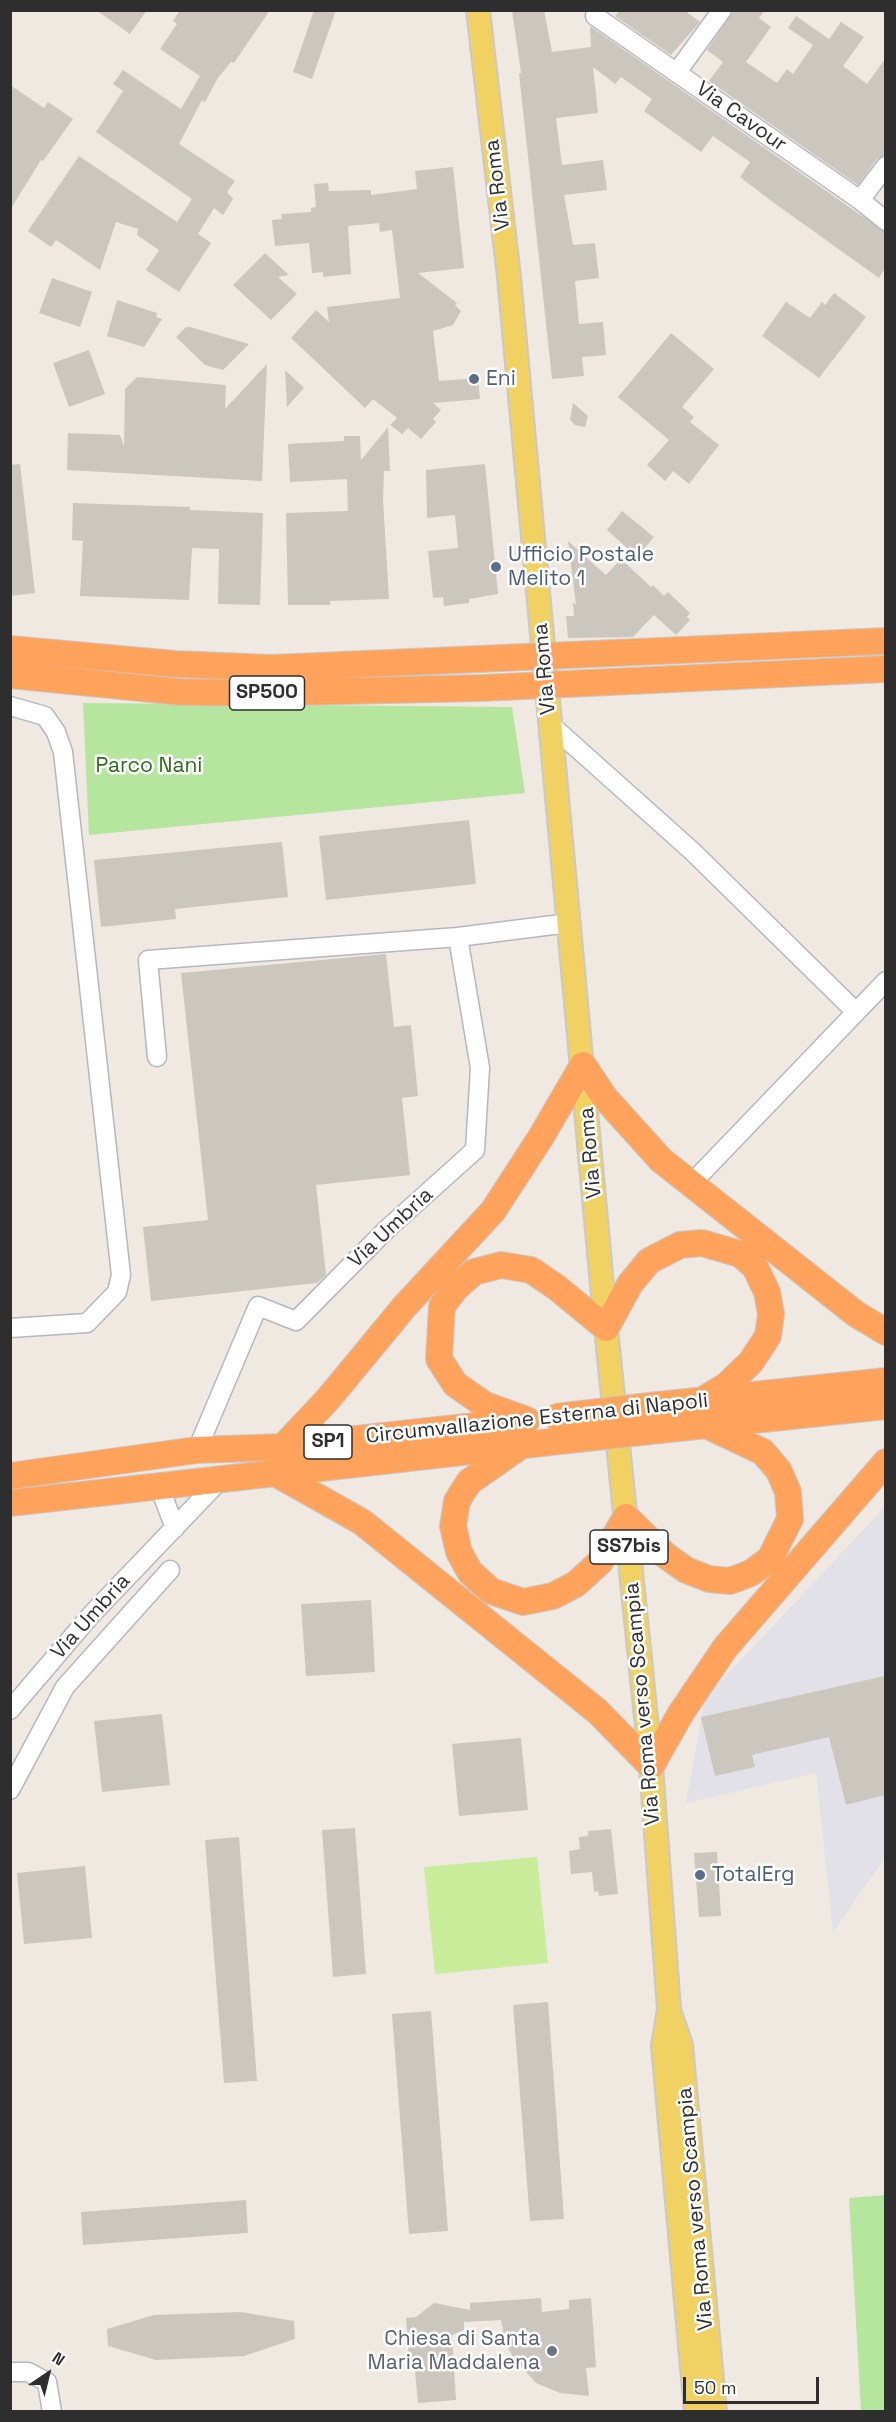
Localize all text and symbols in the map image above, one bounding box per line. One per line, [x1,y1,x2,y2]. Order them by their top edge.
street label: Via Cavour [691,76,791,158]
street label: Via Roma [480,138,516,232]
place label: Eni [486,366,516,392]
marker: Eni [467,372,481,386]
place label: Ufficio Postale Melito 1 [508,542,654,592]
marker: Ufficio Postale Melito 1 [489,560,503,574]
street label: Via Roma [528,622,562,716]
road number: SP500 [230,676,304,710]
park label: Parco Nani [96,753,202,779]
street label: Via Roma [574,1106,608,1200]
street label: Via Umbria [344,1183,438,1273]
street label: Circumvallazione Esterna di Napoli [365,1388,709,1450]
road number: SP1 [304,1425,352,1459]
road number: SS7bis [590,1530,668,1564]
street label: Via Umbria [46,1569,136,1665]
street label: Via Roma verso Scampia [620,1581,666,1827]
place label: TotalErg [712,1862,794,1888]
marker: TotalErg [693,1868,707,1882]
street label: Via Roma verso Scampia [673,2086,719,2332]
place label: Chiesa di Santa Maria Maddalena [368,2326,540,2376]
north arrow [18,2344,78,2404]
marker: Chiesa di Santa Maria Maddalena [545,2344,559,2358]
text: N [48,2347,69,2371]
scale bar [686,2365,822,2403]
text: 50 m [694,2376,736,2399]

